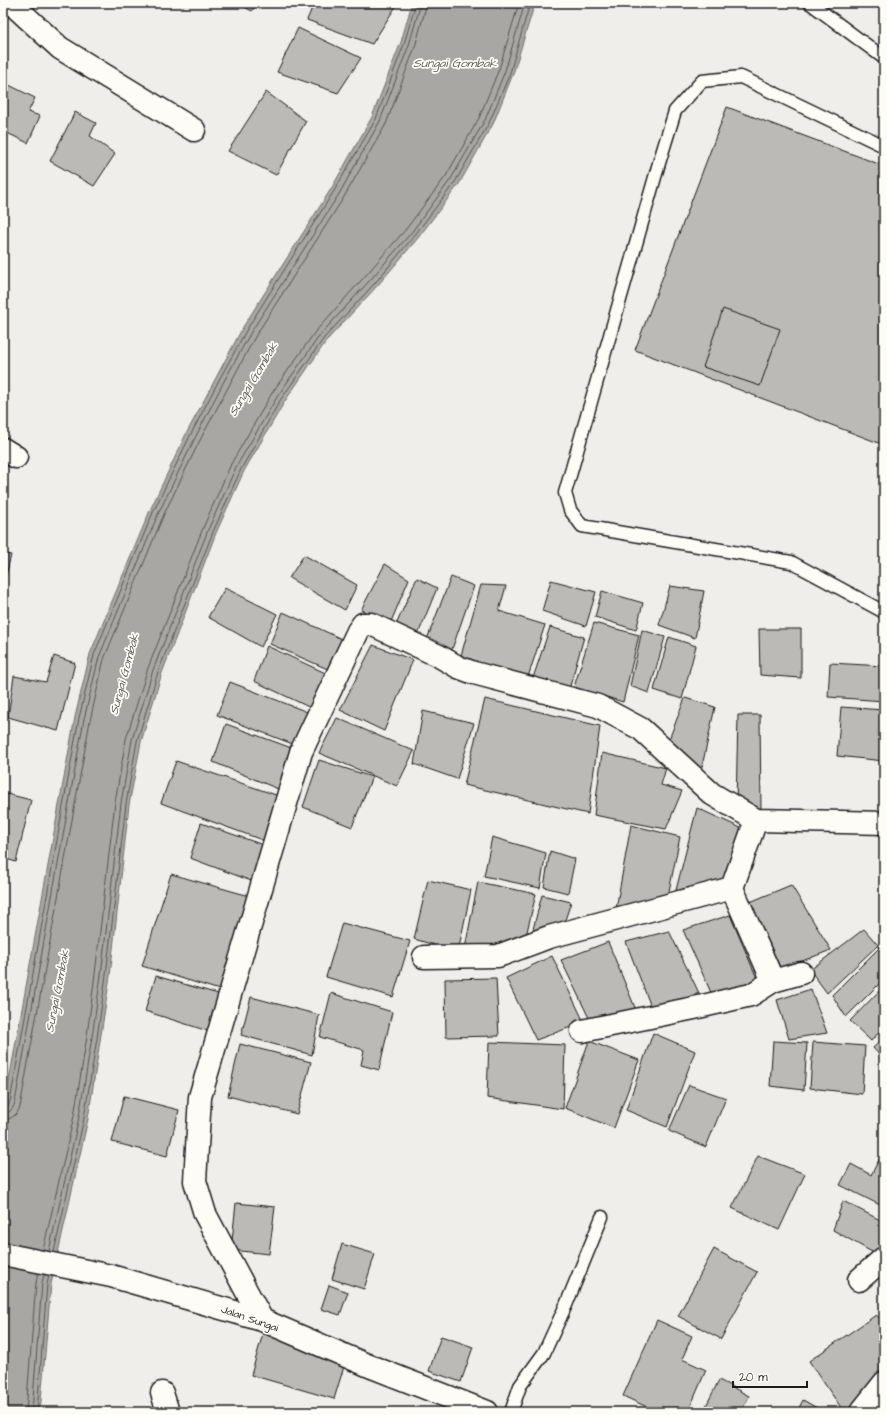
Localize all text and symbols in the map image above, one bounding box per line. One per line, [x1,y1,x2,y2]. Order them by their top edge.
water label: Sungai Gombak [413,55,497,73]
water label: Sungai Gombak [225,339,283,420]
water label: Sungai Gombak [105,631,145,717]
water label: Sungai Gombak [41,948,75,1034]
street label: Jalan Sungai [219,1302,281,1336]
scale bar [733,1363,807,1389]
text: 20 m [739,1369,768,1386]

